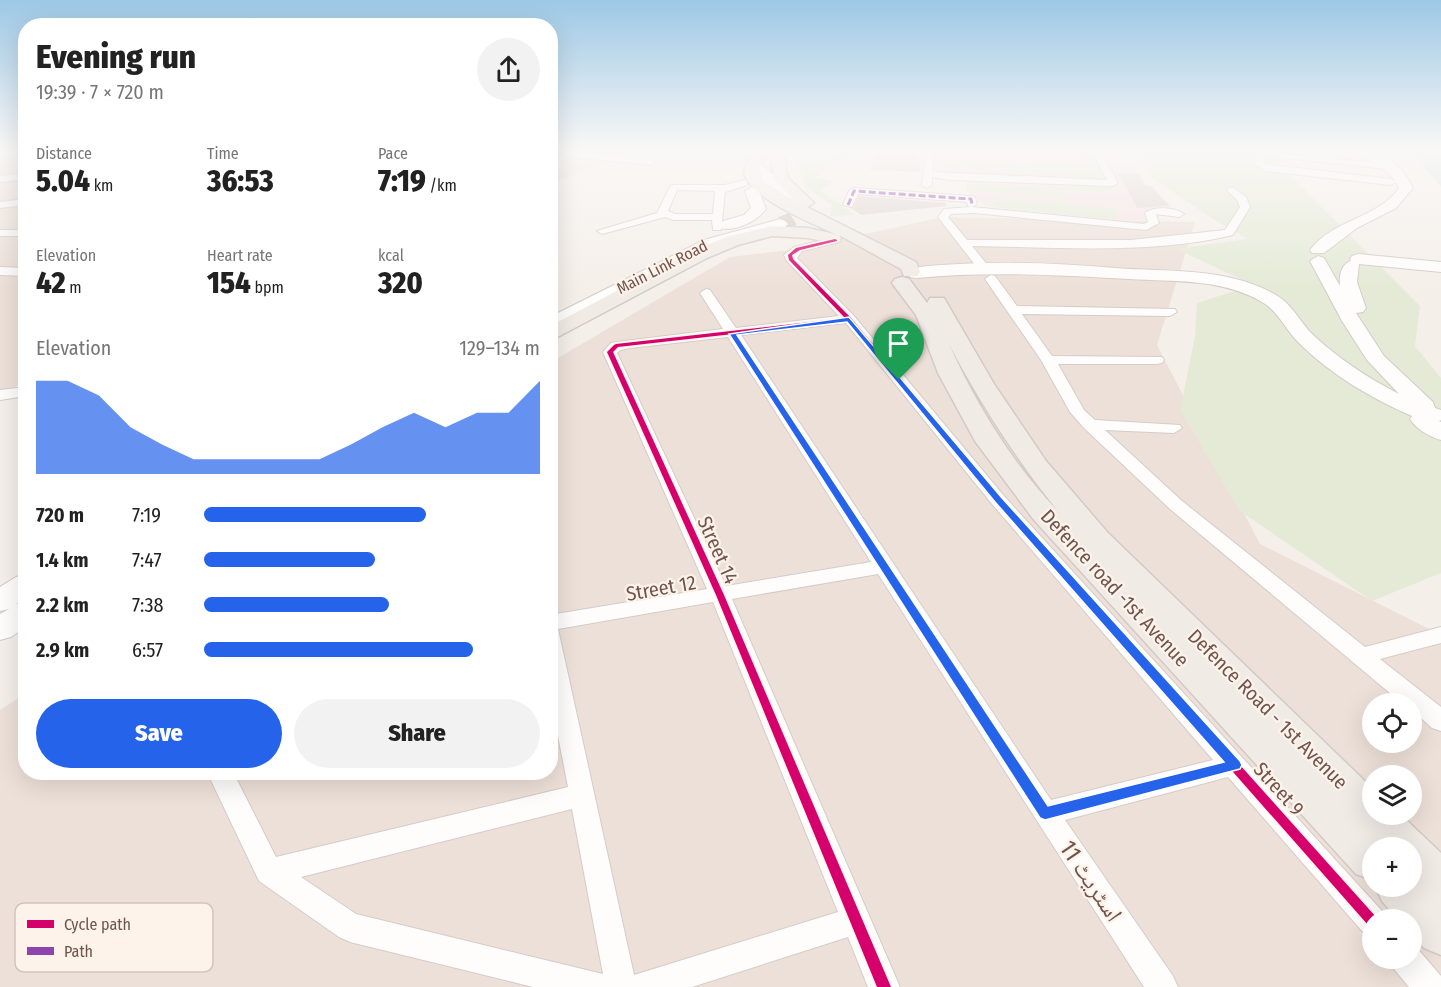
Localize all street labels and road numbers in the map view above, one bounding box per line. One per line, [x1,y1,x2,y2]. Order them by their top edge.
street label: Main Link Road [613,236,711,298]
street label: Defence road -1st Avenue [1036,504,1194,672]
street label: Street 14 [693,513,744,588]
street label: Street 12 [624,570,698,606]
street label: Defence Road - 1st Avenue [1183,624,1353,794]
street label: Street 9 [1249,757,1309,821]
street label: اسٹریٹ 11 [1054,835,1128,927]

